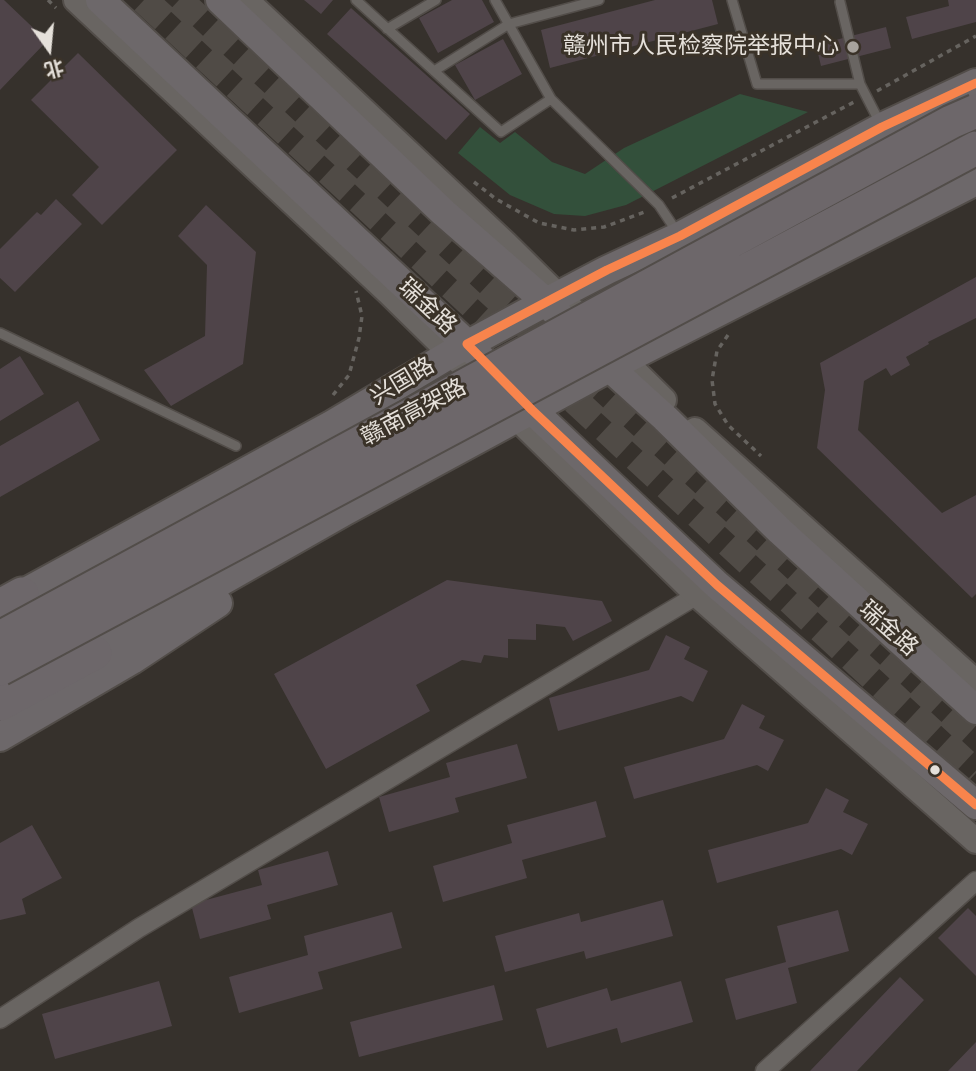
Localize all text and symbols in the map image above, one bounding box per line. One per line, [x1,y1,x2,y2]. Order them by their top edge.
north arrow [14,14,84,84]
place label: 赣州市人民检察院举报中心 [563,33,839,61]
marker: 赣州市人民检察院举报中心 [845,39,861,55]
text: 北 [42,54,67,84]
street label: 瑞金路 [392,273,462,341]
street label: 兴国路 [366,352,440,412]
street label: 赣南高架路 [357,374,471,452]
street label: 瑞金路 [853,596,923,662]
unlabelled marker [928,763,942,777]

